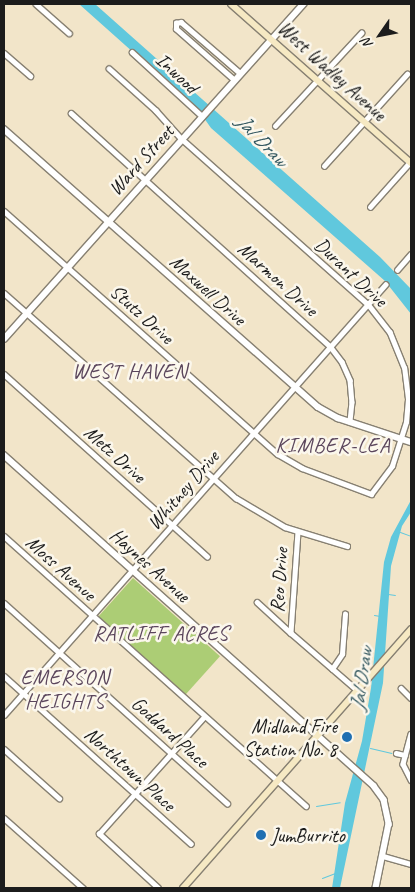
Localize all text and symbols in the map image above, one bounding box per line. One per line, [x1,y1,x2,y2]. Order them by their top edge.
north arrow [355,10,405,60]
street label: West Wadley Avenue [273,16,391,126]
text: N [358,35,376,52]
street label: Inwood [151,47,203,99]
water label: Jal Draw [231,108,293,172]
street label: Ward Street [103,120,179,200]
street label: Durant Drive [310,232,392,312]
street label: Marmon Drive [233,237,323,321]
street label: Maxwell Drive [165,250,251,330]
street label: Stutz Drive [105,279,179,349]
district label: WEST HAVEN [71,358,189,384]
street label: Metz Drive [79,420,151,488]
district label: KIMBER-LEA [275,432,391,458]
street label: Whitney Drive [142,445,224,535]
street label: Haynes Avenue [105,523,195,607]
street label: Moss Avenue [21,530,101,606]
street label: Reo Drive [265,547,293,613]
district label: RATLIFF ACRES [91,620,231,646]
water label: Jal Draw [344,646,378,712]
district label: EMERSON HEIGHTS [21,664,109,714]
street label: Goddard Place [126,691,214,773]
place label: Midland Fire Station No. 8 [243,714,337,761]
street label: Northtown Place [79,722,181,816]
marker: Midland Fire Station No. 8 [341,731,353,743]
place label: JumBurrito [271,823,345,847]
marker: JumBurrito [255,829,267,841]

